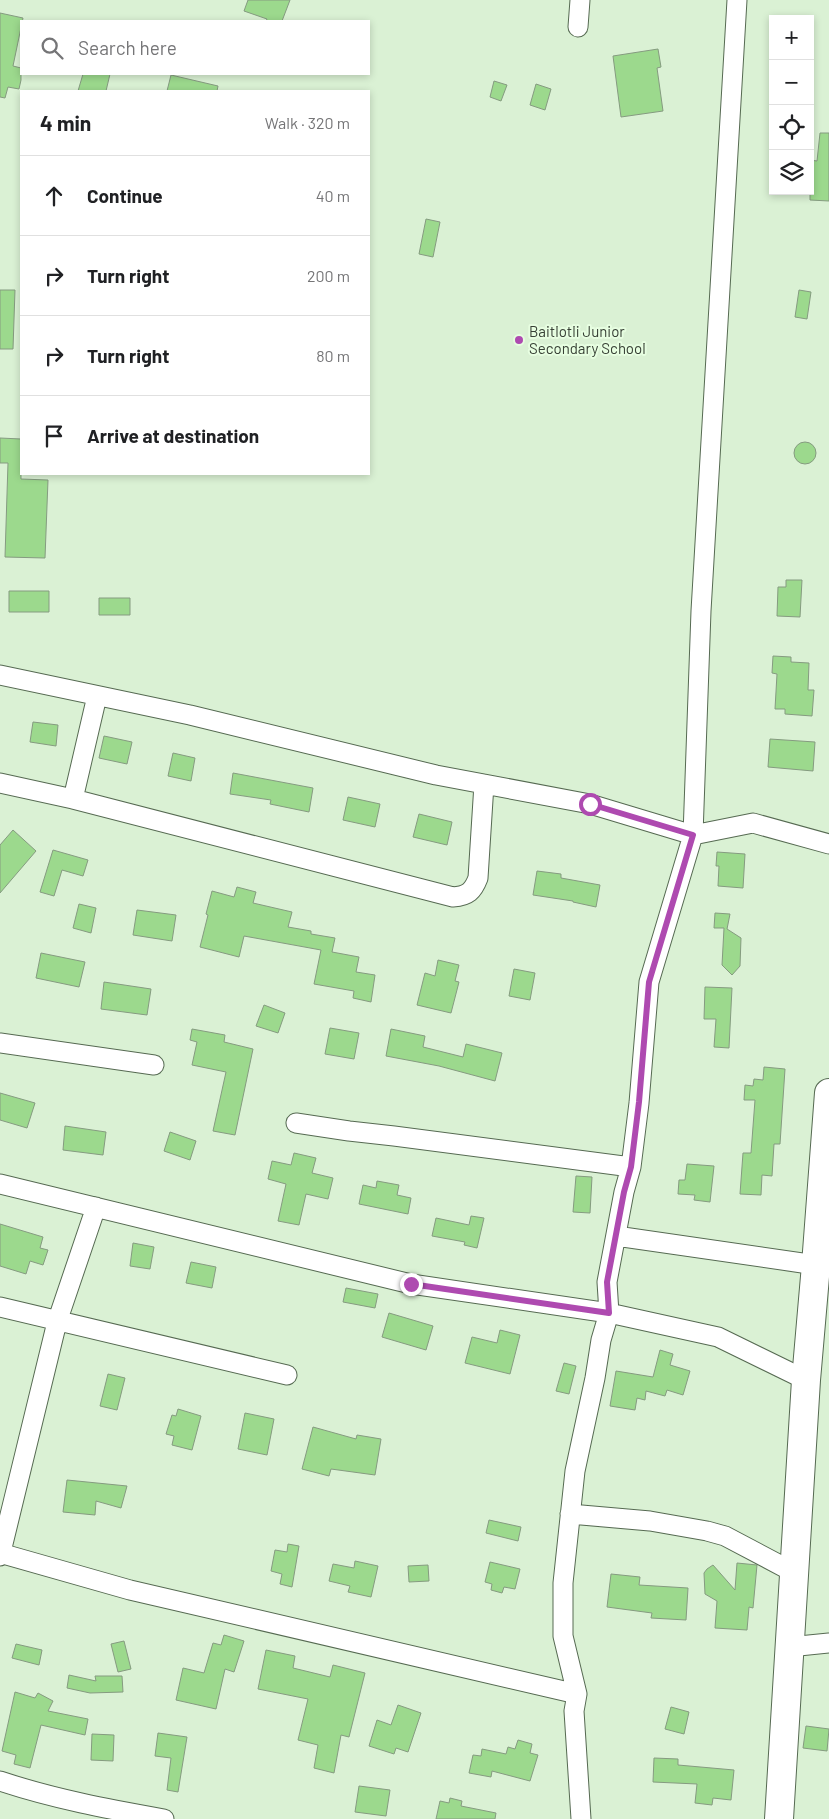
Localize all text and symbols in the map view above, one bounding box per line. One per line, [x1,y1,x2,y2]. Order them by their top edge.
map controls [769,15,814,195]
button: + [769,15,814,60]
search box [20,20,370,75]
icon: search [38,34,66,62]
text: Search here [78,36,177,59]
button: − [769,60,814,105]
button: locate [769,105,814,150]
text: 4 min [40,110,91,135]
text: Walk · 320 m [265,113,350,132]
button: layers [769,150,814,195]
icon: ahead [40,182,68,210]
text: Continue [87,184,163,207]
text: 40 m [316,186,350,205]
icon: right [40,262,68,290]
text: Turn right [87,264,169,287]
text: 200 m [307,266,350,285]
place label: Baitlotli Junior Secondary School [529,322,646,357]
marker: Baitlotli Junior Secondary School [513,334,525,346]
icon: right [40,342,68,370]
text: Turn right [87,344,169,367]
text: 80 m [316,346,350,365]
icon: arrive [40,422,68,450]
text: Arrive at destination [87,424,259,447]
route start [579,793,602,816]
route end [400,1273,423,1296]

